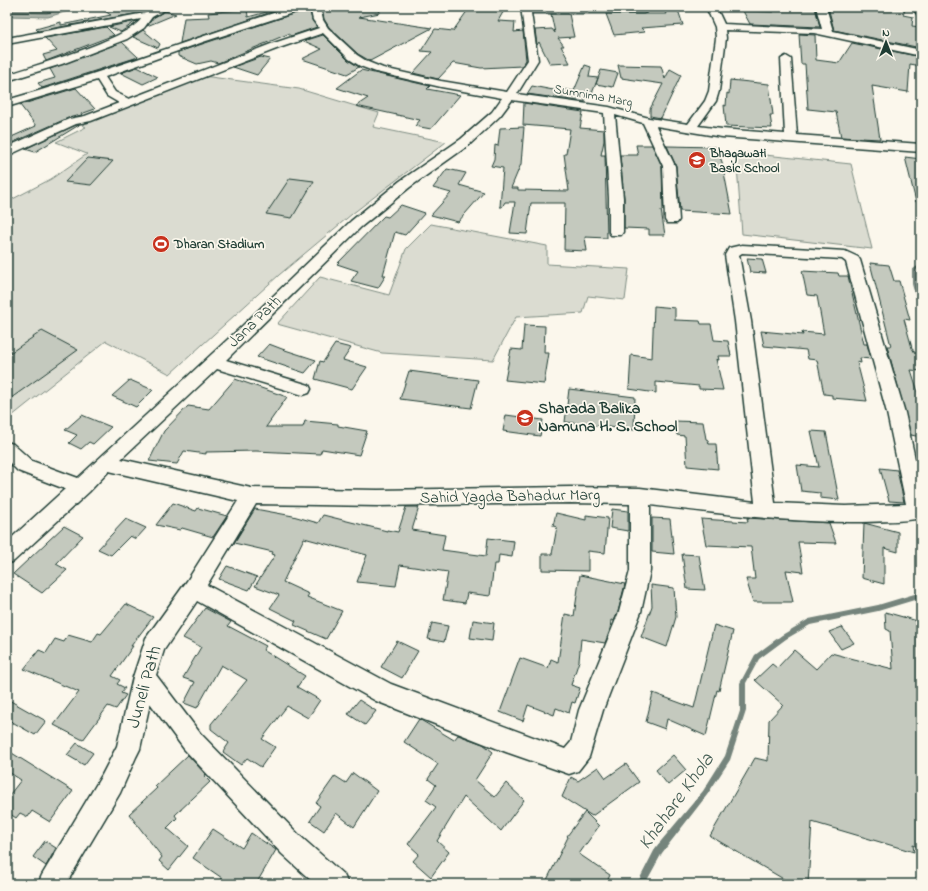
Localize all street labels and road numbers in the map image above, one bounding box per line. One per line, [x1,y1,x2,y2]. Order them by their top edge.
street label: Sumnima Marg [552,80,634,113]
street label: Jana Path [223,290,287,354]
street label: Sahid Yagda Bahadur Marg [420,483,600,511]
street label: Juneli Path [120,642,170,732]

